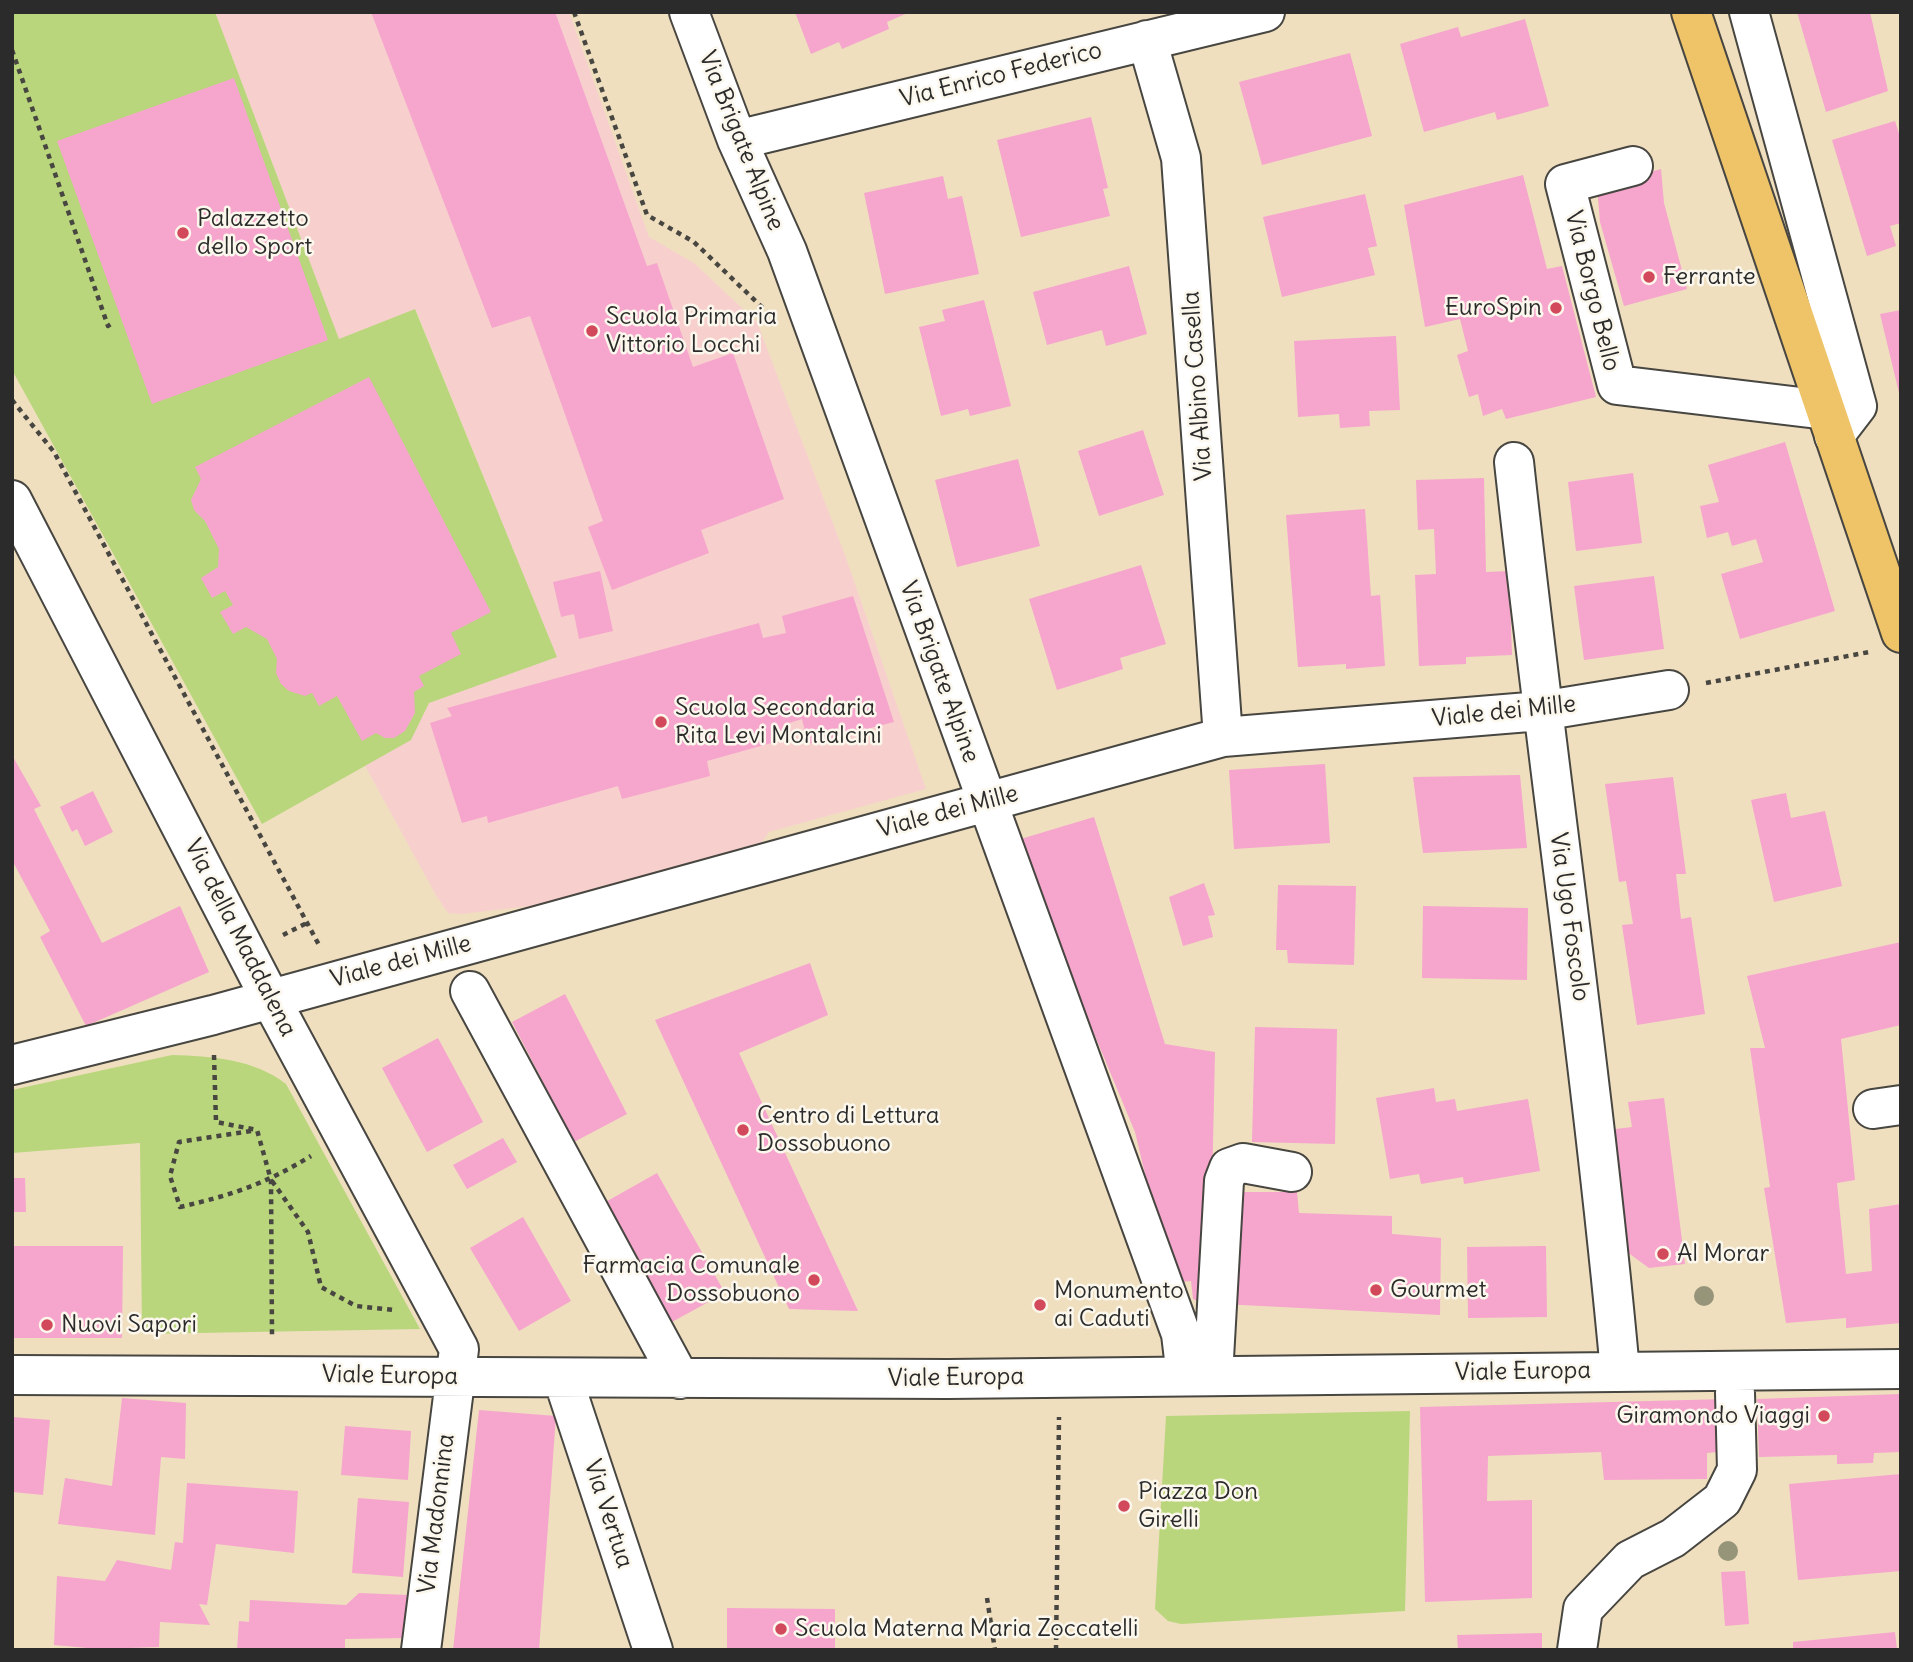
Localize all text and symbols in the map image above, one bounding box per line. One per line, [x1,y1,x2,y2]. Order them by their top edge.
street label: Via Enrico Federico [897,36,1105,114]
street label: Via Brigate Alpine [692,47,790,235]
place label: Palazzetto dello Sport [197,205,312,261]
street label: Via Borgo Bello [1558,208,1626,374]
marker: Palazzetto dello Sport [175,225,191,241]
place label: Ferrante [1663,263,1756,291]
marker: Ferrante [1641,269,1657,285]
street label: Via Albino Casella [1177,290,1219,482]
place label: EuroSpin [1445,294,1542,322]
marker: EuroSpin [1548,300,1564,316]
place label: Scuola Primaria Vittorio Locchi [606,303,777,359]
marker: Scuola Primaria Vittorio Locchi [584,323,600,339]
street label: Via Brigate Alpine [893,577,985,767]
street label: Viale dei Mille [1431,690,1577,734]
place label: Scuola Secondaria Rita Levi Montalcini [675,694,882,750]
marker: Scuola Secondaria Rita Levi Montalcini [653,714,669,730]
street label: Viale dei Mille [874,779,1022,845]
street label: Via Ugo Foscolo [1543,831,1595,1003]
street label: Via della Maddalena [178,835,302,1041]
street label: Viale dei Mille [327,929,475,995]
place label: Centro di Lettura Dossobuono [757,1102,940,1158]
marker: Centro di Lettura Dossobuono [735,1122,751,1138]
place label: Al Morar [1677,1240,1769,1268]
marker: Al Morar [1655,1246,1671,1262]
place label: Farmacia Comunale Dossobuono [583,1252,800,1308]
marker: Farmacia Comunale Dossobuono [806,1272,822,1288]
place label: Gourmet [1390,1276,1487,1304]
place label: Monumento ai Caduti [1054,1277,1184,1333]
marker: Gourmet [1368,1282,1384,1298]
marker: Monumento ai Caduti [1032,1297,1048,1313]
place label: Nuovi Sapori [61,1311,197,1339]
marker: Nuovi Sapori [39,1317,55,1333]
street label: Viale Europa [1455,1356,1591,1388]
street label: Viale Europa [322,1360,458,1392]
street label: Viale Europa [888,1362,1024,1394]
place label: Giramondo Viaggi [1616,1402,1810,1430]
marker: Giramondo Viaggi [1816,1408,1832,1424]
street label: Via Madonnina [413,1432,461,1596]
street label: Via Vertua [577,1456,639,1572]
place label: Piazza Don Girelli [1138,1478,1258,1534]
marker: Piazza Don Girelli [1116,1498,1132,1514]
place label: Scuola Materna Maria Zoccatelli [795,1615,1138,1643]
marker: Scuola Materna Maria Zoccatelli [773,1621,789,1637]

